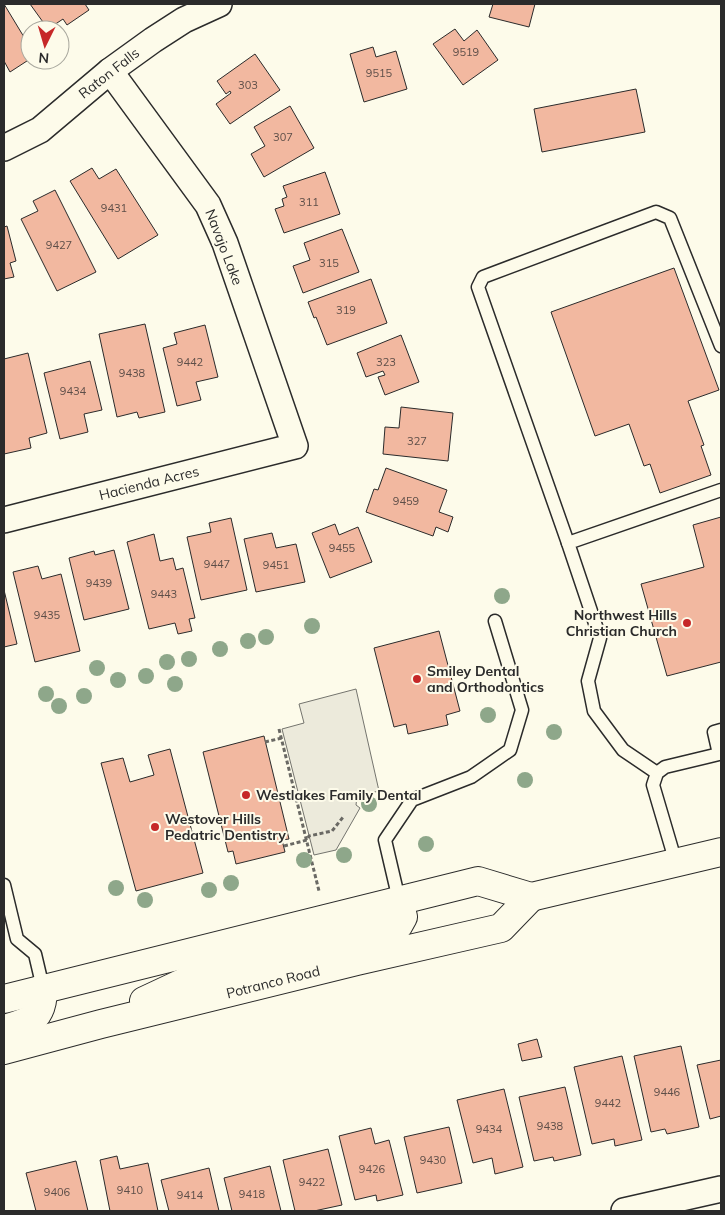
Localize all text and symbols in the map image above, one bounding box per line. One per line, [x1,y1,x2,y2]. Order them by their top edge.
north arrow [20,20,70,70]
street label: Raton Falls [75,44,143,102]
house number: 9519 [453,45,479,59]
text: N [38,49,50,67]
house number: 9515 [366,66,393,80]
house number: 303 [238,78,258,92]
house number: 307 [273,130,293,144]
house number: 311 [299,195,319,209]
house number: 9431 [101,201,127,215]
street label: Navajo Lake [201,206,247,288]
house number: 9427 [46,238,72,252]
house number: 315 [319,256,339,270]
house number: 319 [336,303,356,317]
house number: 9442 [177,355,204,369]
house number: 323 [376,355,396,369]
house number: 9438 [119,366,146,380]
house number: 9434 [60,384,87,398]
house number: 327 [407,434,427,448]
street label: Hacienda Acres [97,462,201,504]
house number: 9459 [393,494,419,508]
house number: 9455 [329,541,356,555]
house number: 9447 [204,557,230,571]
house number: 9451 [263,558,289,572]
house number: 9439 [86,576,112,590]
house number: 9443 [151,587,177,601]
place label: Northwest Hills Christian Church [566,606,677,640]
house number: 9435 [34,608,61,622]
marker: Northwest Hills Christian Church [681,617,693,629]
place label: Smiley Dental and Orthodontics [427,662,544,696]
marker: Smiley Dental and Orthodontics [411,673,423,685]
place label: Westlakes Family Dental [256,786,421,804]
marker: Westlakes Family Dental [240,789,252,801]
place label: Westover Hills Pedatric Dentistry [165,810,286,844]
marker: Westover Hills Pedatric Dentistry [149,821,161,833]
street label: Potranco Road [224,962,322,1002]
house number: 9446 [654,1085,681,1099]
house number: 9442 [595,1096,622,1110]
house number: 9438 [537,1119,564,1133]
house number: 9434 [476,1122,503,1136]
house number: 9430 [420,1153,447,1167]
house number: 9426 [359,1162,386,1176]
house number: 9422 [299,1175,326,1189]
house number: 9410 [117,1183,144,1197]
house number: 9406 [44,1185,71,1199]
house number: 9418 [239,1187,266,1201]
house number: 9414 [177,1188,204,1202]

